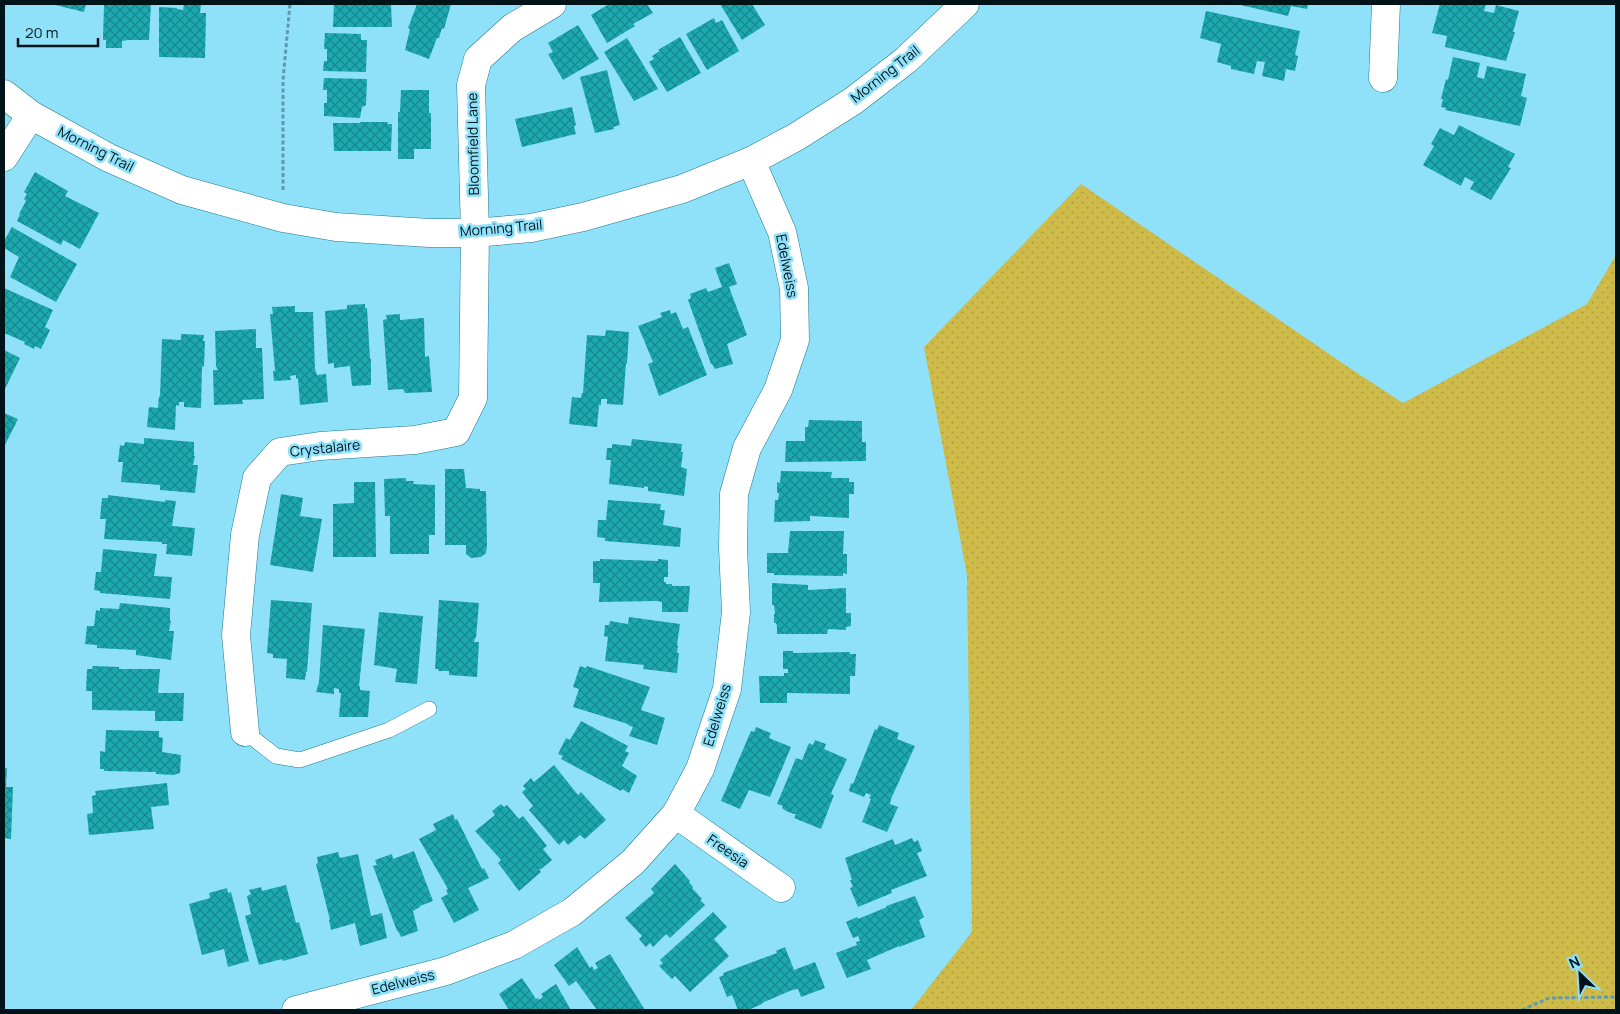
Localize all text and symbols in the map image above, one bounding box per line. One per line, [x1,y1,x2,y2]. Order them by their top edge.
scale bar [18,15,98,47]
text: 20 m [25,22,58,43]
street label: Morning Trail [846,41,923,107]
street label: Bloomfield Lane [462,93,483,195]
street label: Morning Trail [55,121,137,176]
street label: Morning Trail [459,214,543,241]
street label: Edelweiss [772,233,803,299]
street label: Crystalaire [289,434,361,461]
street label: Edelweiss [698,681,735,748]
street label: Freesia [704,829,753,872]
north arrow [1555,949,1605,999]
text: N [1566,951,1583,973]
street label: Edelweiss [369,965,436,999]

